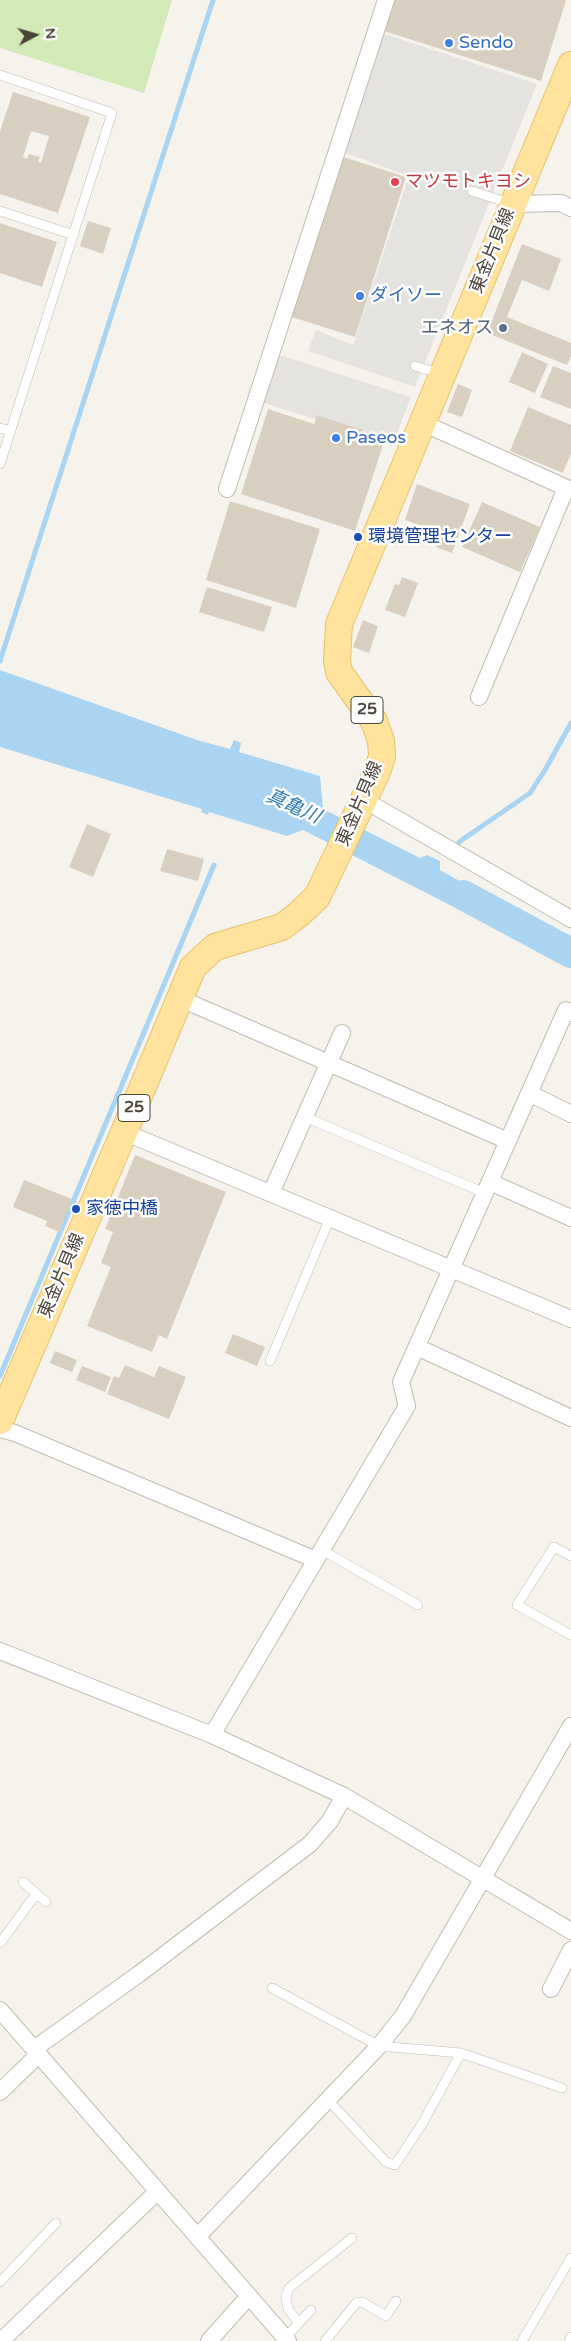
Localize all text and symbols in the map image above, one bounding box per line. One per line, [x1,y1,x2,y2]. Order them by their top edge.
north arrow [10,10,60,60]
text: N [41,27,59,40]
place label: Sendo [459,32,514,54]
marker: Sendo [443,37,455,49]
place label: マツモトキヨシ [405,171,531,193]
marker: マツモトキヨシ [389,176,401,188]
street label: 東金片貝線 [466,205,520,297]
place label: ダイソー [370,285,442,307]
marker: ダイソー [354,290,366,302]
place label: エネオス [421,317,493,339]
marker: エネオス [497,322,509,334]
place label: Paseos [346,427,406,449]
marker: Paseos [330,432,342,444]
place label: 環境管理センター [368,526,512,548]
marker: 環境管理センター [352,531,364,543]
road number: 25 [351,696,383,724]
street label: 東金片貝線 [332,758,388,850]
water label: 真亀川 [262,785,324,829]
road number: 25 [118,1094,150,1122]
place label: 家徳中橋 [86,1198,158,1220]
marker: 家徳中橋 [70,1203,82,1215]
street label: 東金片貝線 [34,1230,90,1322]

